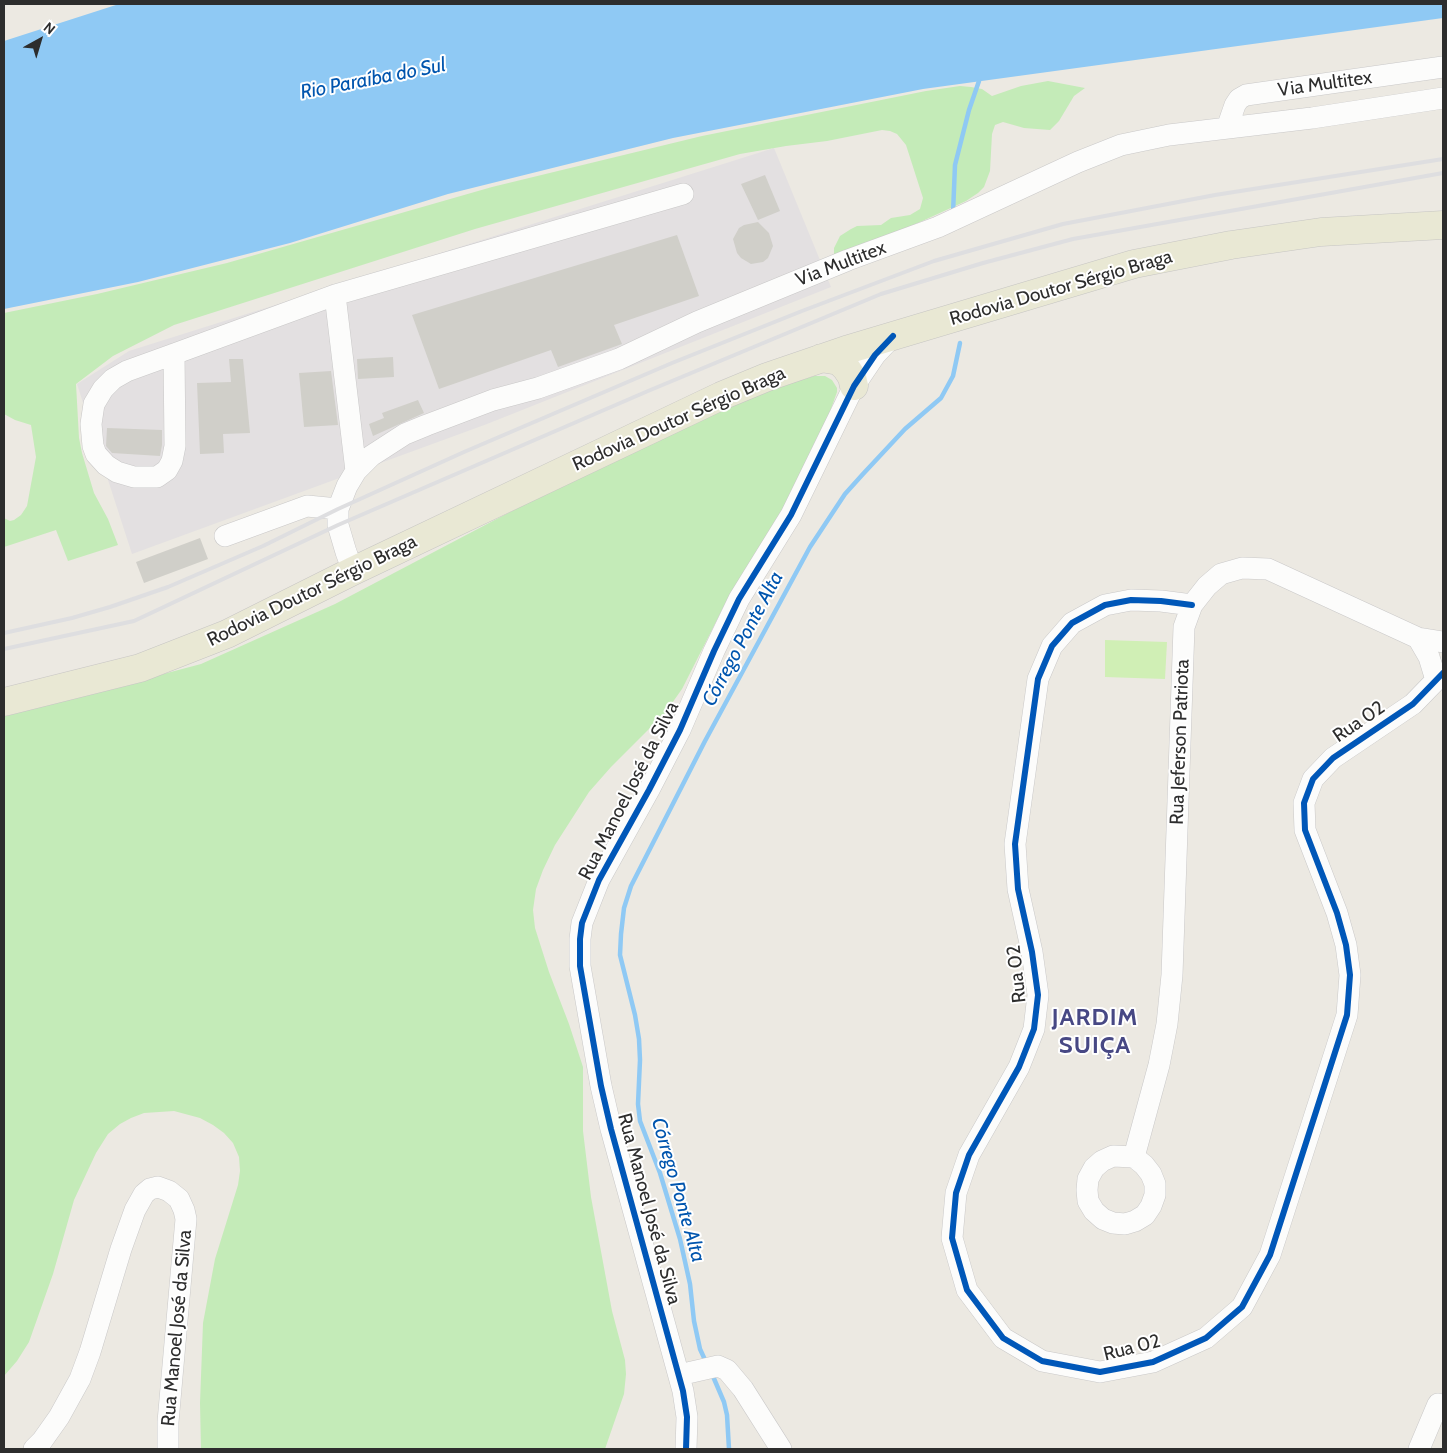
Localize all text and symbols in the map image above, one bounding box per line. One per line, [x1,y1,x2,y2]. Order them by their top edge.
north arrow [15,15,65,65]
text: N [40,18,59,38]
water label: Rio Paraíba do Sul [298,53,448,105]
street label: Via Multitex [1276,66,1374,102]
street label: Via Multitex [793,236,889,292]
street label: Rodovia Doutor Sérgio Braga [947,245,1175,331]
street label: Rodovia Doutor Sérgio Braga [569,362,789,476]
street label: Rodovia Doutor Sérgio Braga [203,530,421,652]
water label: Córrego Ponte Alta [697,568,789,710]
street label: Rua Jeferson Patriota [1166,659,1194,825]
street label: Rua 02 [1329,696,1389,748]
street label: Rua Manoel José da Silva [574,698,684,884]
street label: Rua 02 [1003,944,1031,1004]
district label: JARDIM SUIÇA [1051,1004,1139,1060]
street label: Rua Manoel José da Silva [612,1111,686,1307]
water label: Córrego Ponte Alta [646,1115,710,1265]
street label: Rua Manoel José da Silva [157,1229,197,1427]
street label: Rua 02 [1101,1330,1163,1366]

